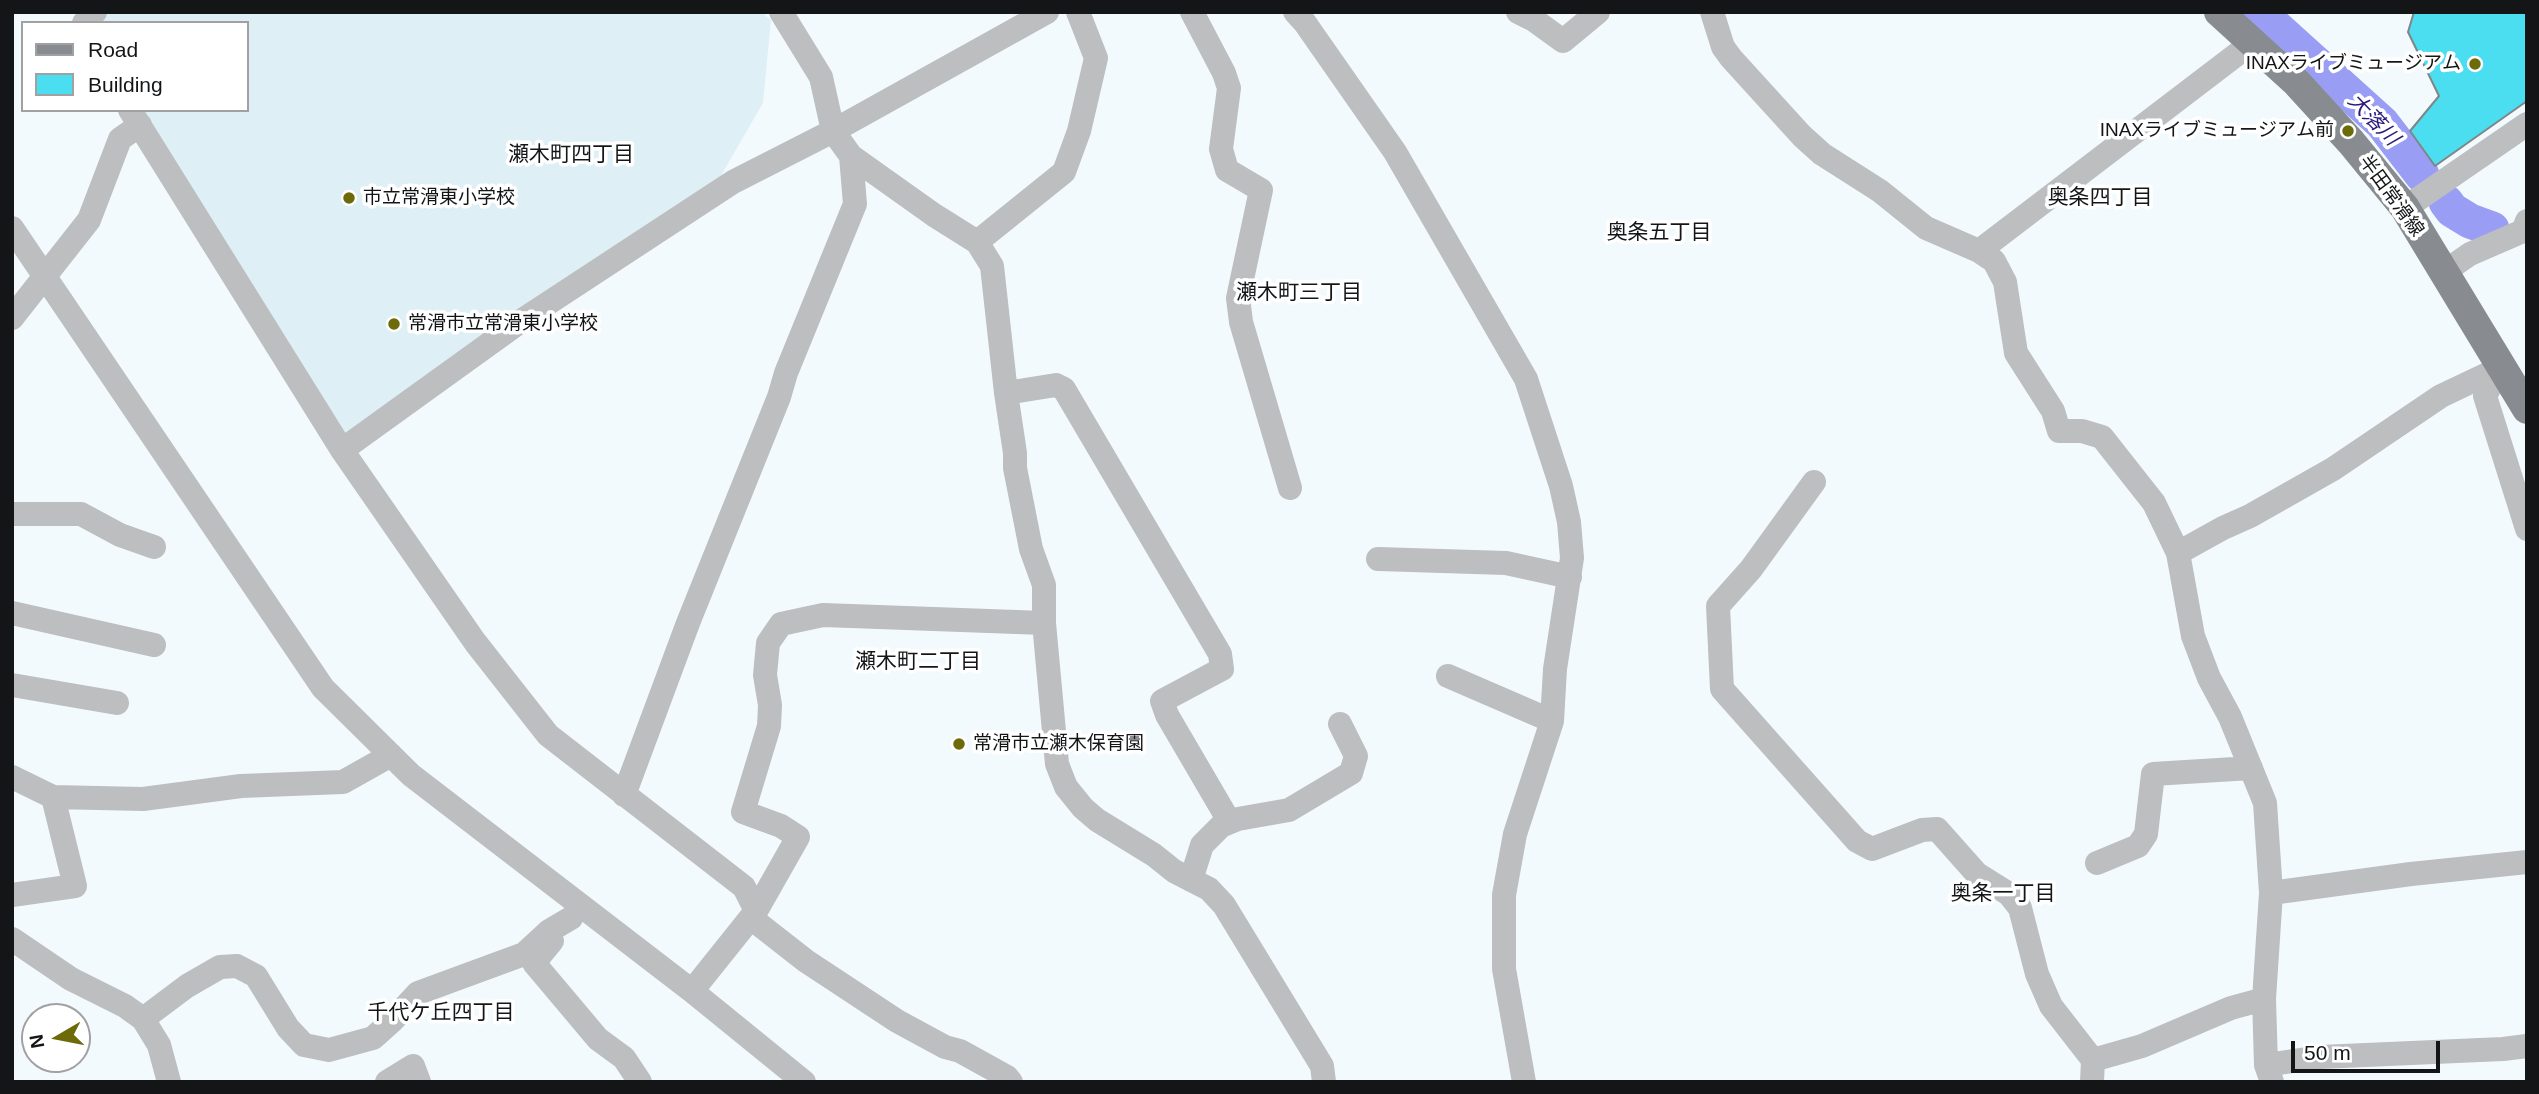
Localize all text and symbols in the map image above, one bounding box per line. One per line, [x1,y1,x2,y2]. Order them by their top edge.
legend [21,21,248,112]
text: Road [88,38,138,61]
place label: INAXライブミュージアム [2246,53,2461,75]
marker: INAXライブミュージアム [2467,56,2483,72]
text: Building [88,73,163,96]
water label: 大落川 [2342,89,2404,151]
place label: INAXライブミュージアム前 [2100,120,2334,142]
marker: INAXライブミュージアム前 [2340,123,2356,139]
district label: 瀬木町四丁目 [508,142,634,168]
street label: 半田常滑線 [2354,151,2428,241]
district label: 奥条四丁目 [2048,185,2152,211]
place label: 市立常滑東小学校 [363,187,515,209]
marker: 市立常滑東小学校 [341,190,357,206]
district label: 奥条五丁目 [1607,220,1711,246]
district label: 瀬木町三丁目 [1236,280,1362,306]
place label: 常滑市立常滑東小学校 [408,313,598,335]
marker: 常滑市立常滑東小学校 [386,316,402,332]
district label: 瀬木町二丁目 [855,649,981,675]
place label: 常滑市立瀬木保育園 [973,733,1144,755]
marker: 常滑市立瀬木保育園 [951,736,967,752]
district label: 奥条一丁目 [1951,881,2055,907]
district label: 千代ケ丘四丁目 [368,1000,514,1026]
north arrow [21,1003,91,1073]
scale bar [2294,1028,2443,1072]
text: N [25,1033,48,1050]
text: 50 m [2304,1041,2351,1064]

